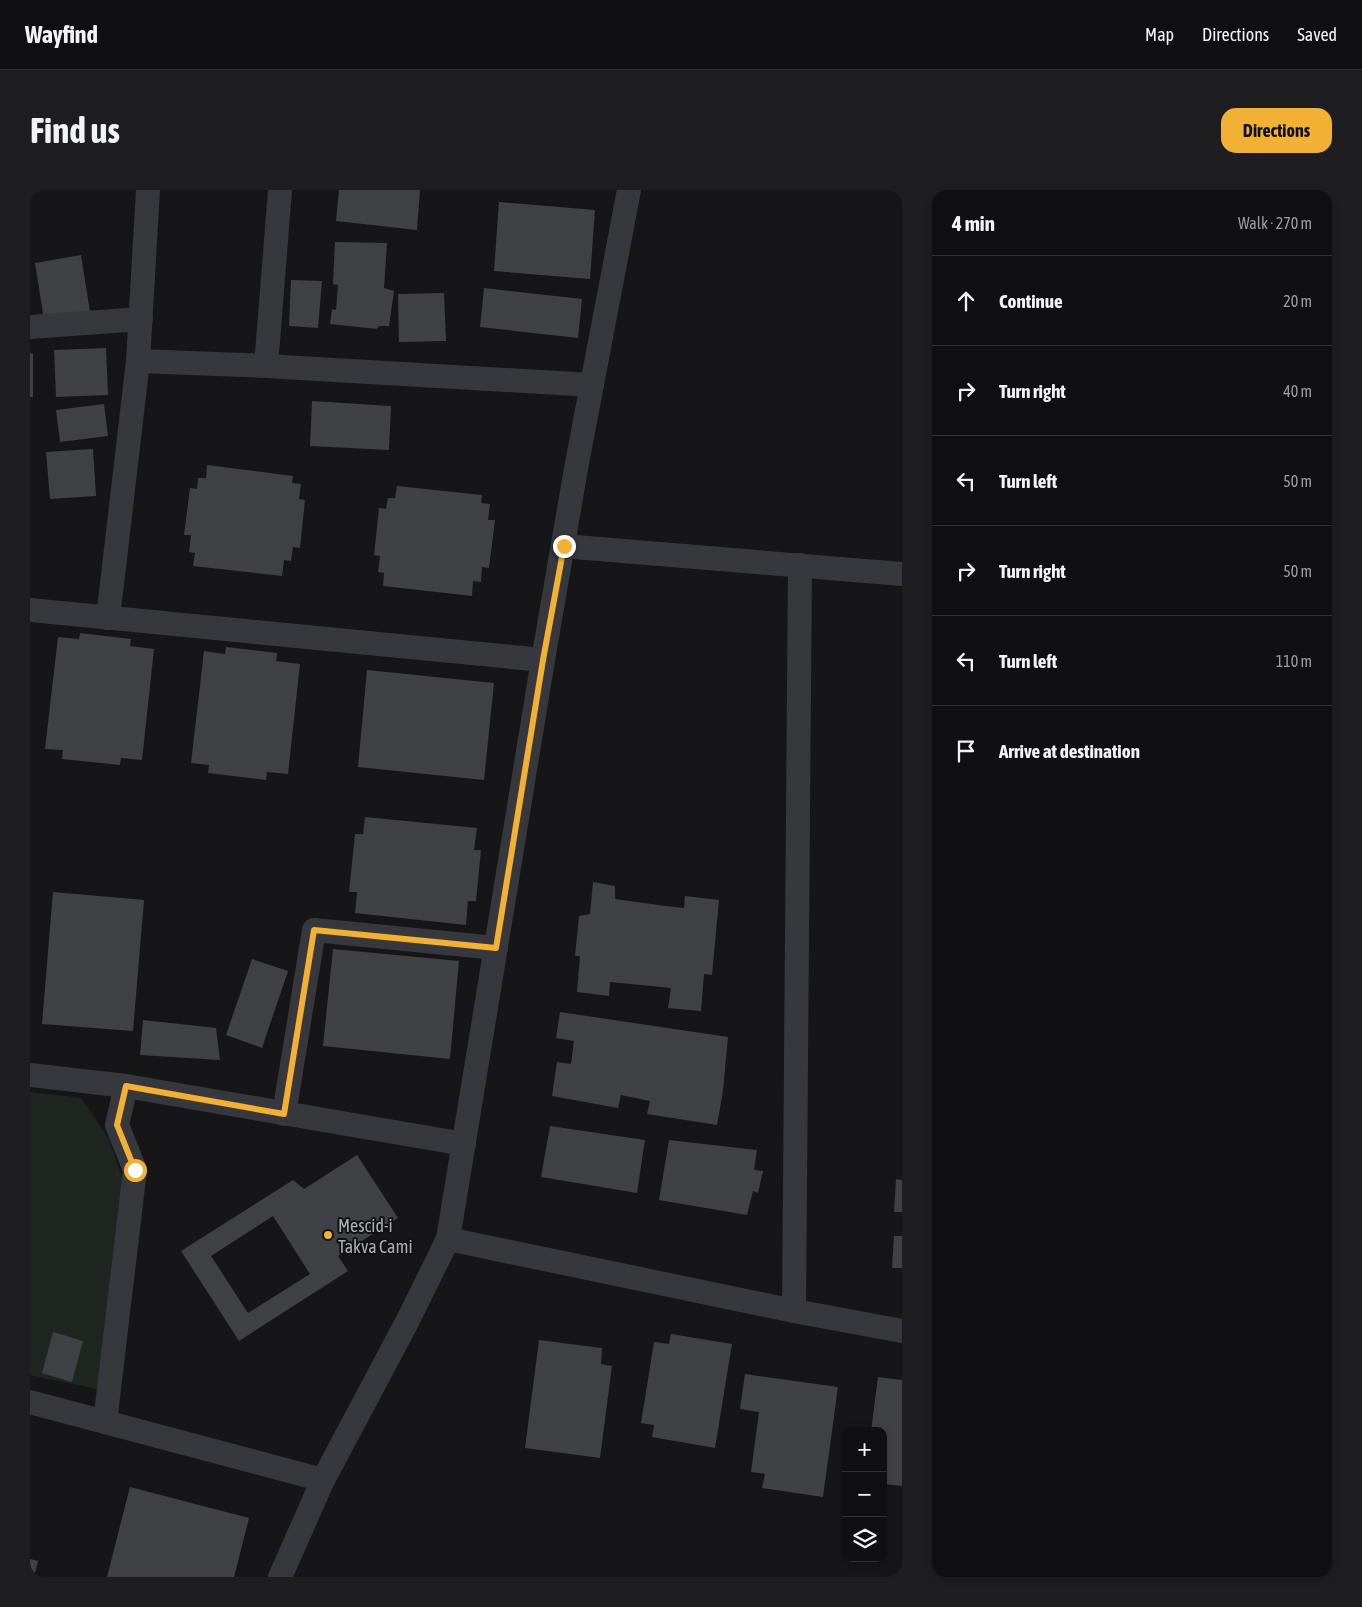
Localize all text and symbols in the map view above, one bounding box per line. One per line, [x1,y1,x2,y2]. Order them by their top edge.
text: Wayfind [25,21,98,48]
text: Map [1145,24,1174,45]
text: Directions [1202,24,1269,45]
text: Saved [1297,24,1337,45]
button: Directions [1221,108,1332,153]
text: Find us [30,110,120,150]
text: 4 min [952,211,995,235]
text: Walk · 270 m [1238,214,1312,232]
icon: ahead [952,287,980,315]
text: Continue [999,290,1063,312]
text: 20 m [1283,292,1312,310]
icon: right [952,377,980,405]
text: Turn right [999,380,1066,402]
text: 40 m [1283,382,1312,400]
icon: left [952,467,980,495]
text: Turn left [999,470,1057,492]
text: 50 m [1283,472,1312,490]
route end [553,535,576,558]
icon: right [952,557,980,585]
text: Turn right [999,560,1066,582]
text: 50 m [1283,562,1312,580]
icon: left [952,647,980,675]
text: Turn left [999,650,1057,672]
text: 110 m [1276,652,1312,670]
icon: arrive [952,737,980,765]
text: Arrive at destination [999,740,1140,762]
route start [124,1159,147,1182]
place label: Mescid-i Takva Cami [338,1215,413,1257]
marker: Mescid-i Takva Cami [322,1229,334,1241]
map controls [842,1427,887,1562]
button: + [842,1427,887,1472]
button: − [842,1472,887,1517]
button: layers [842,1517,887,1562]

